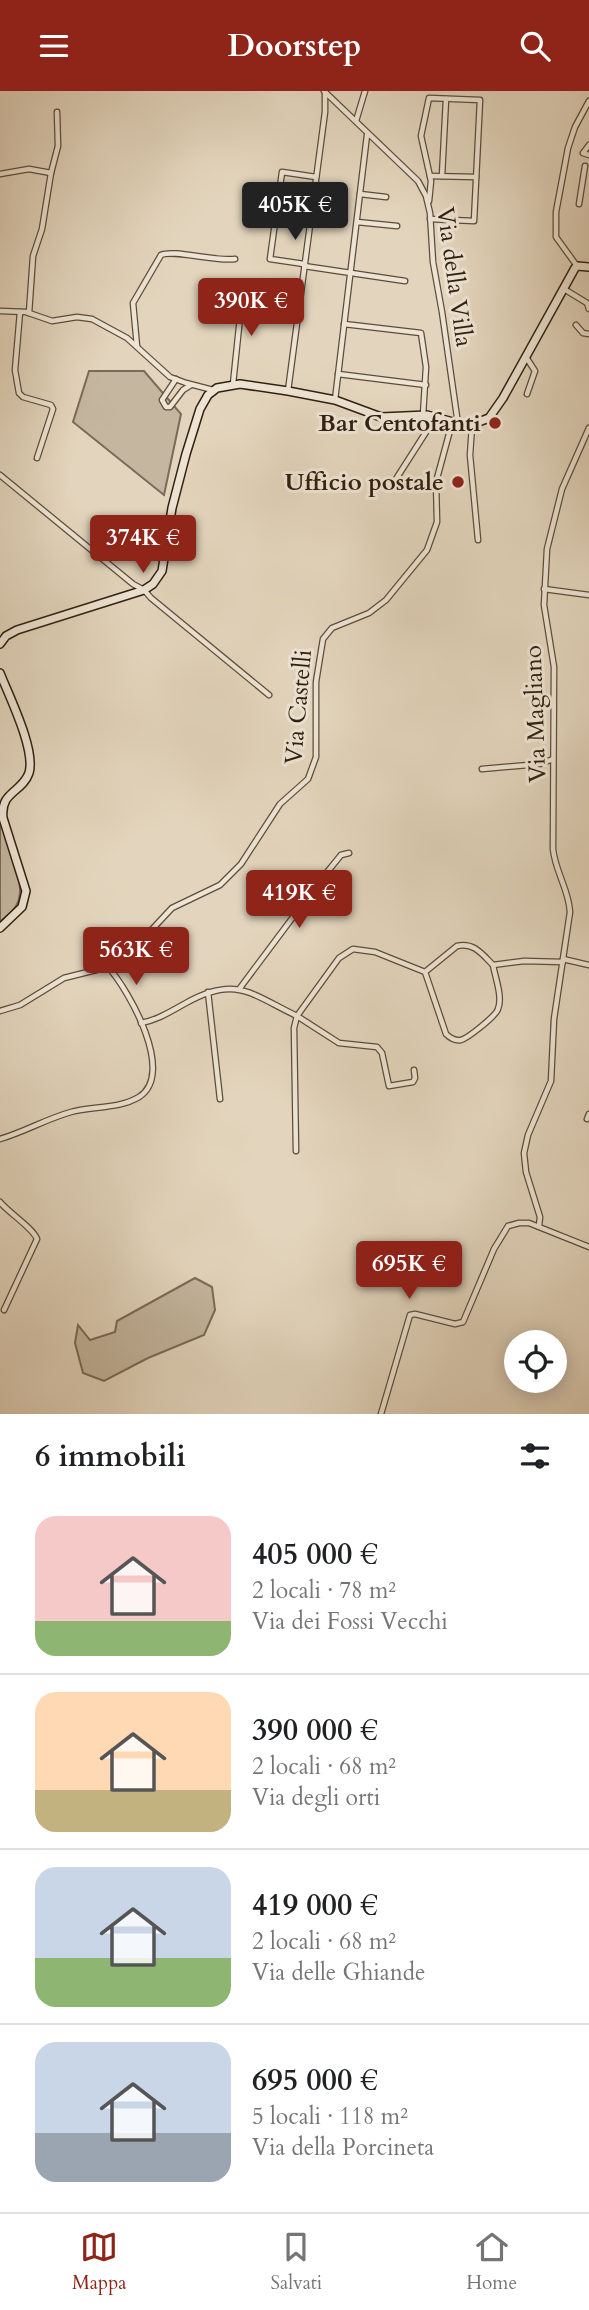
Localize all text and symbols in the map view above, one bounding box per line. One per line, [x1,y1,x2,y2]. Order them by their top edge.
text: Doorstep [228,24,361,68]
icon: menu [35,27,73,65]
icon: search [516,27,554,65]
pin: 405K € [238,183,352,242]
text: 405K € [258,189,332,220]
street label: Via della Villa [428,205,481,350]
pin: 390K € [194,279,308,338]
text: 390K € [214,285,288,316]
place label: Bar Centofanti [319,407,481,440]
marker: Bar Centofanti [487,415,503,431]
place label: Ufficio postale [285,466,444,499]
marker: Ufficio postale [450,474,466,490]
pin: 374K € [86,515,200,575]
text: 374K € [106,522,180,553]
street label: Via Magliano [517,645,554,783]
street label: Via Castelli [277,648,320,766]
pin: 419K € [242,871,356,930]
text: 419K € [262,877,336,908]
pin: 563K € [79,927,193,987]
text: 563K € [99,934,173,965]
pin: 695K € [352,1241,466,1301]
text: 695K € [372,1248,446,1279]
map controls [504,1330,567,1393]
button: locate [504,1330,567,1393]
text: 6 immobili [35,1436,186,1477]
icon: filters [516,1437,554,1475]
text: 405 000 € [252,1534,378,1575]
icon: home [91,1544,175,1628]
text: 2 locali · 78 m² [252,1575,396,1606]
text: Via dei Fossi Vecchi [252,1606,448,1637]
text: 390 000 € [252,1710,378,1751]
icon: home [91,1720,175,1804]
text: 2 locali · 68 m² [252,1751,396,1782]
text: Via degli orti [252,1782,380,1813]
text: 419 000 € [252,1885,378,1926]
icon: home [91,1895,175,1979]
text: 2 locali · 68 m² [252,1926,396,1957]
text: Via delle Ghiande [252,1957,426,1988]
text: 695 000 € [252,2060,378,2101]
icon: home [91,2070,175,2154]
text: 5 locali · 118 m² [252,2101,408,2132]
text: Via della Porcineta [252,2132,434,2163]
tab: Mappa [72,2228,127,2296]
tab: Salvati [270,2228,322,2296]
tab: Home [466,2228,517,2296]

